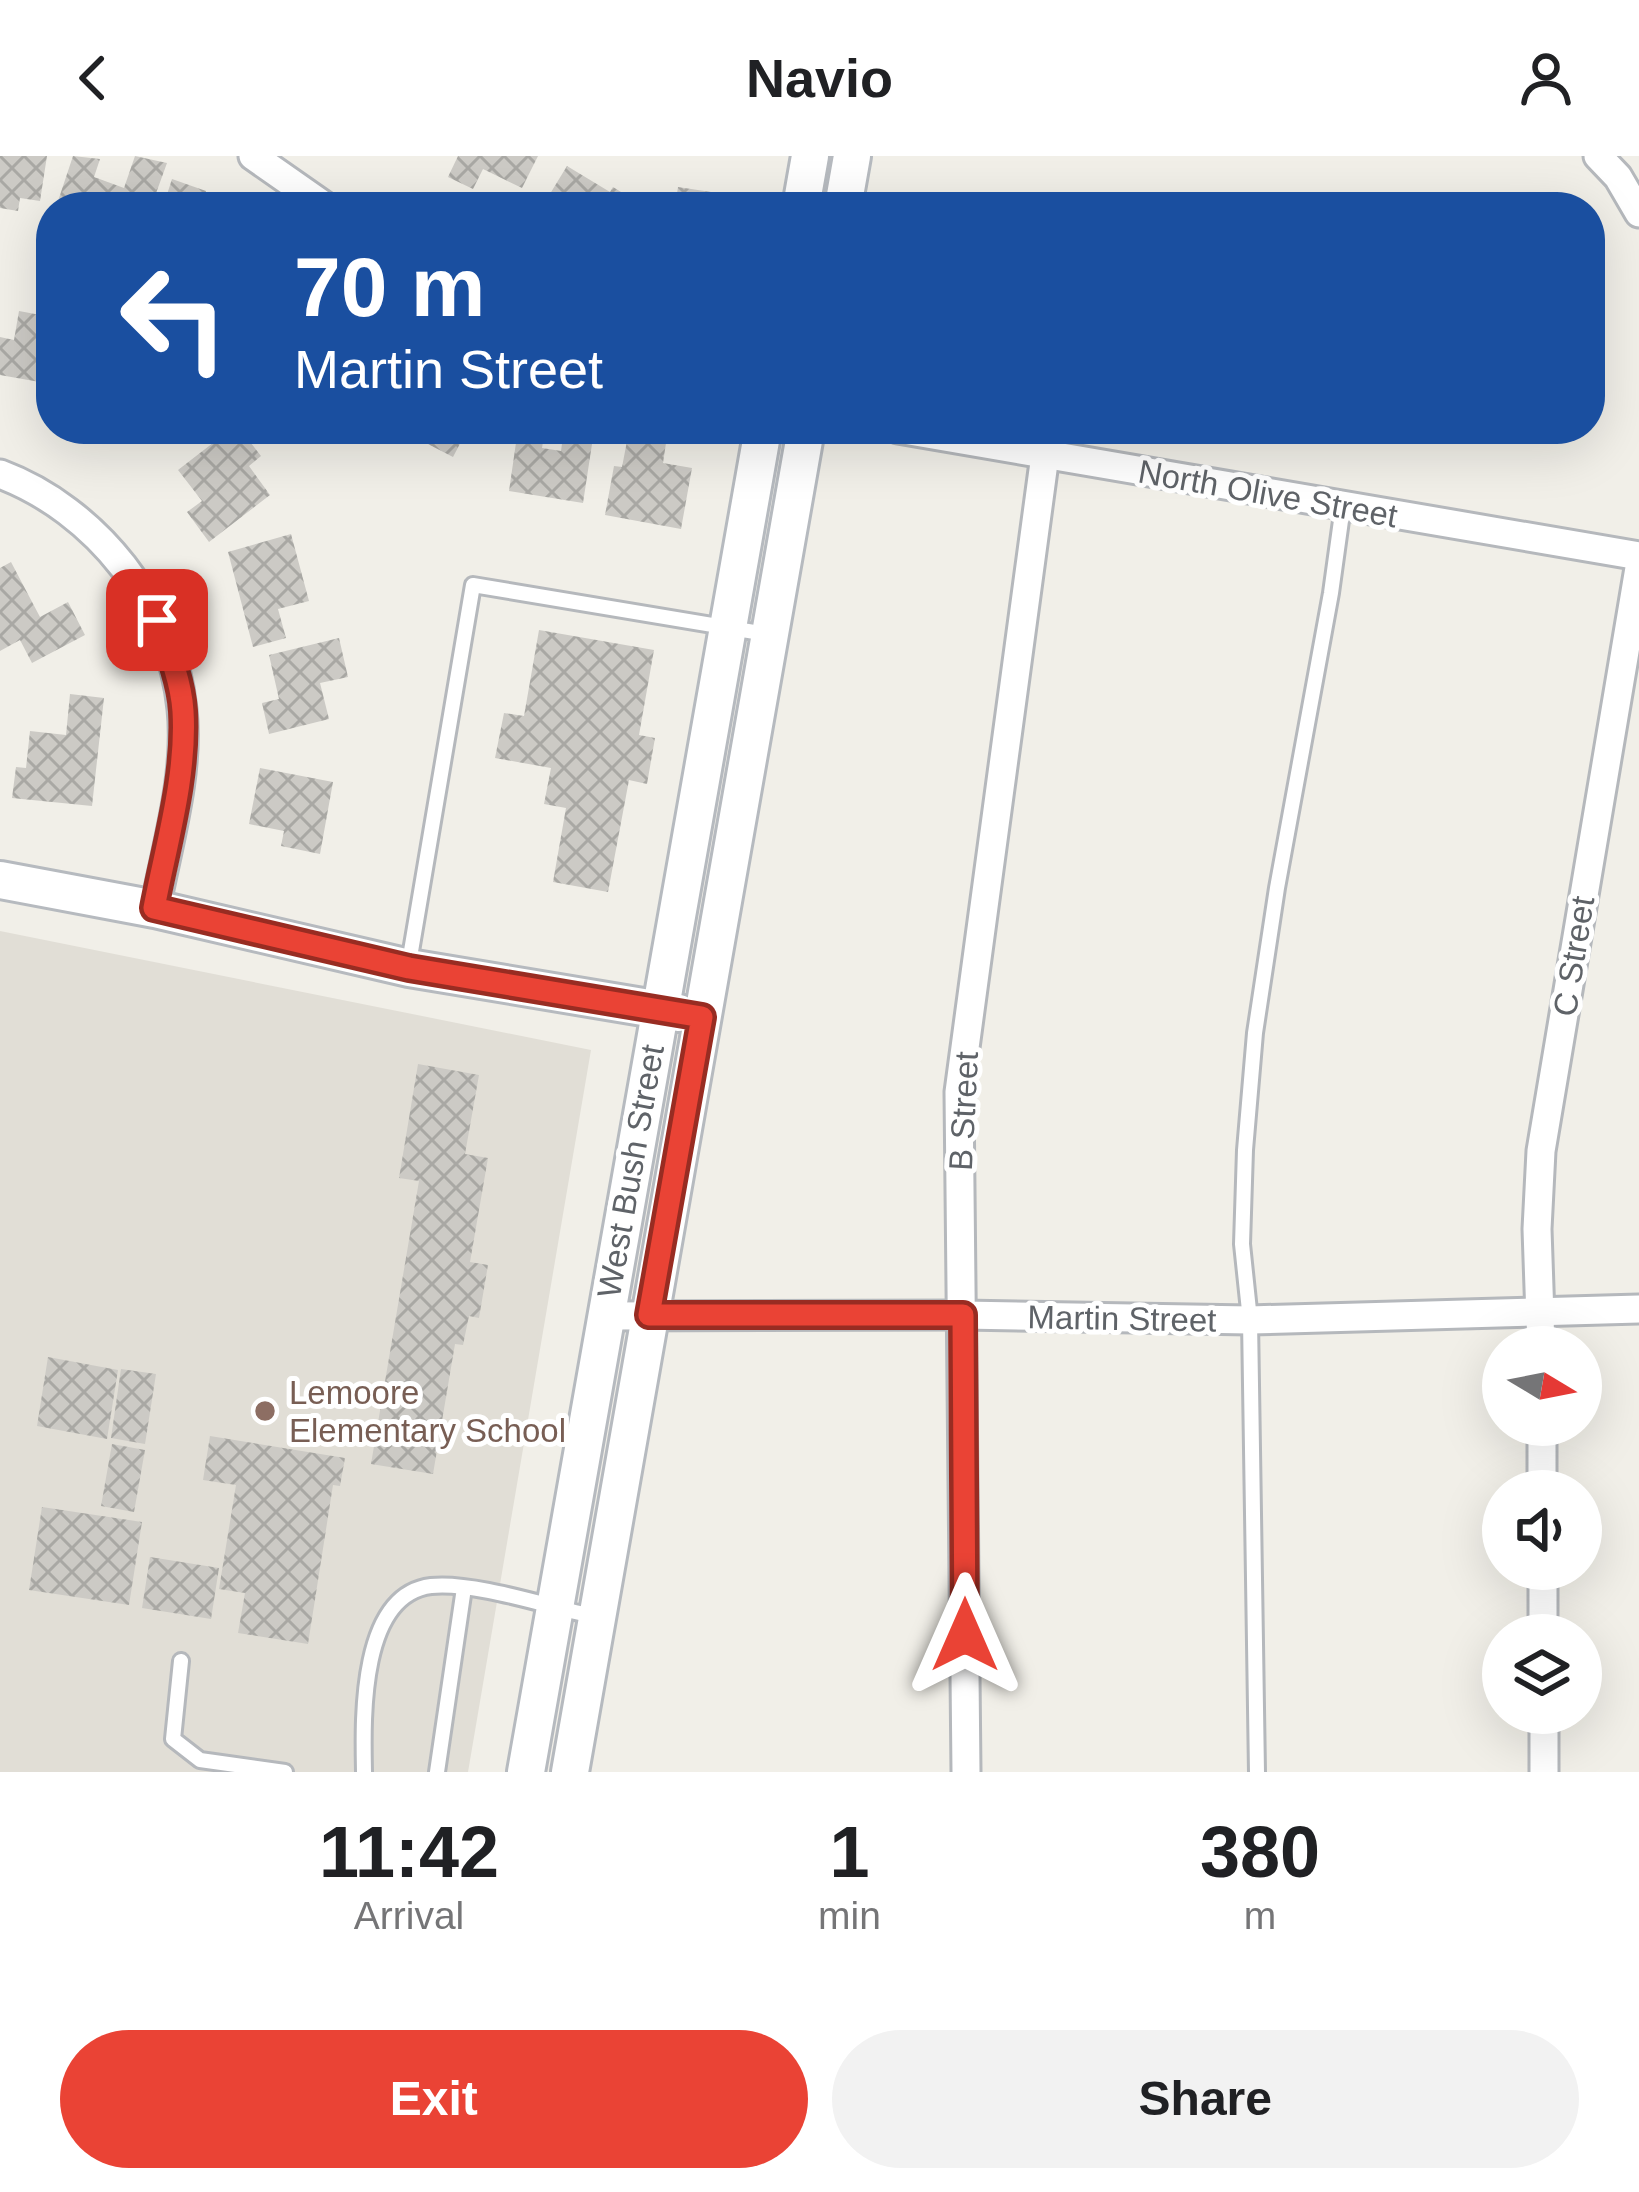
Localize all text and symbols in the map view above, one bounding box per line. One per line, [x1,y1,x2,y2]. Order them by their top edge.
icon: back [60,45,126,111]
icon: person [1513,45,1579,111]
text: Navio [746,48,893,108]
icon: left [96,240,252,396]
text: 70 m [294,240,485,334]
text: Martin Street [294,339,603,399]
street label: North Olive Street [1136,453,1400,534]
pin [106,569,208,671]
icon: arrive [124,587,190,653]
street label: C Street [1546,893,1601,1019]
street label: West Bush Street [590,1042,671,1300]
street label: B Street [942,1051,985,1172]
street label: Martin Street [1027,1298,1217,1339]
north arrow [1482,1326,1602,1446]
map controls [1482,1326,1602,1734]
place label: Lemoore Elementary School [289,1374,566,1449]
marker: Lemoore Elementary School [252,1398,278,1424]
button: sound [1482,1470,1602,1590]
position arrow [902,1572,1028,1698]
button: layers [1482,1614,1602,1734]
text: 11:42 [319,1812,499,1892]
text: 1 [829,1812,870,1892]
text: 380 [1200,1812,1320,1892]
text: Arrival [354,1894,464,1937]
text: min [818,1894,881,1937]
text: m [1244,1894,1276,1937]
button: Exit [60,2030,808,2168]
button: Share [832,2030,1579,2168]

